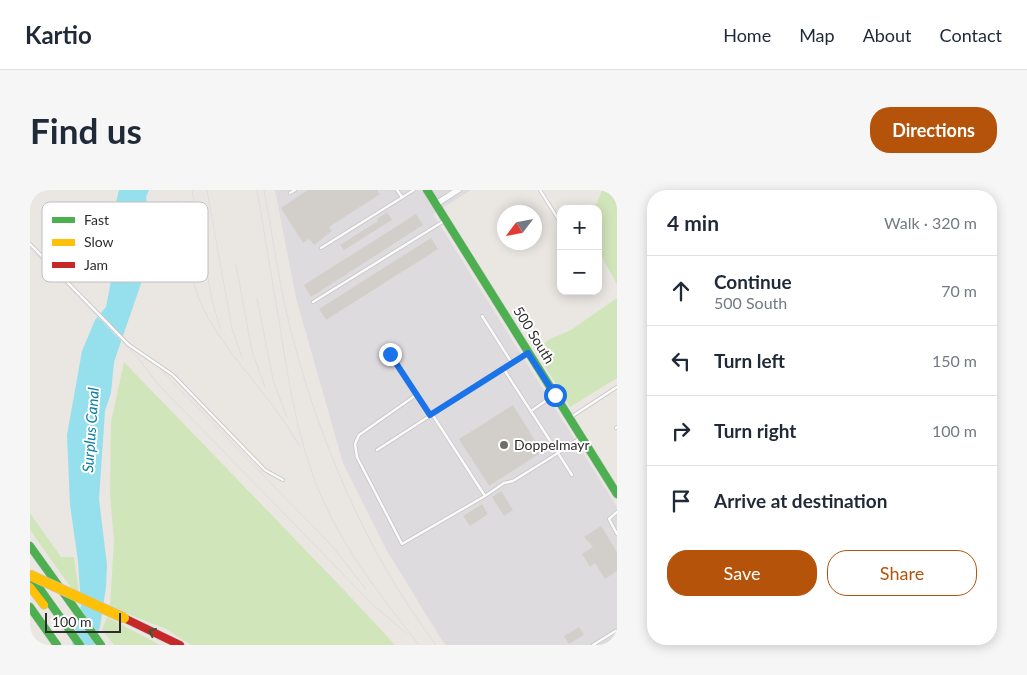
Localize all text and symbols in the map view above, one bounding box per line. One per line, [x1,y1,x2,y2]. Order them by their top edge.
text: Kartio [25,20,92,49]
text: Home [723,24,771,46]
text: Map [799,24,835,46]
text: About [863,24,912,46]
text: Contact [940,24,1002,46]
button: Directions [870,107,997,153]
text: Find us [30,109,142,151]
legend [42,202,208,282]
north arrow [497,205,542,250]
map controls [557,205,602,295]
button: + [557,205,602,250]
text: 4 min [667,210,719,235]
text: Fast [84,211,109,228]
text: Walk · 320 m [884,213,977,232]
text: Slow [84,233,114,250]
button: − [557,250,602,295]
text: Jam [84,256,108,273]
text: Continue [714,270,792,293]
icon: ahead [667,277,695,305]
text: 70 m [941,281,977,300]
text: 500 South [714,293,787,312]
street label: 500 South [510,303,559,366]
route end [379,343,402,366]
icon: left [667,347,695,375]
text: Turn left [714,349,785,372]
text: 150 m [932,351,977,370]
route start [544,384,567,407]
water label: Surplus Canal [78,386,102,473]
icon: right [667,417,695,445]
text: Turn right [714,419,796,442]
text: 100 m [932,421,977,440]
place label: Doppelmayr [514,436,590,453]
marker: Doppelmayr [498,439,510,451]
icon: arrive [667,487,695,515]
text: Arrive at destination [714,489,887,512]
button: Save [667,550,817,596]
button: Share [827,550,977,596]
scale bar [45,610,121,633]
text: 100 m [52,613,91,630]
one-way arrow [148,627,157,638]

